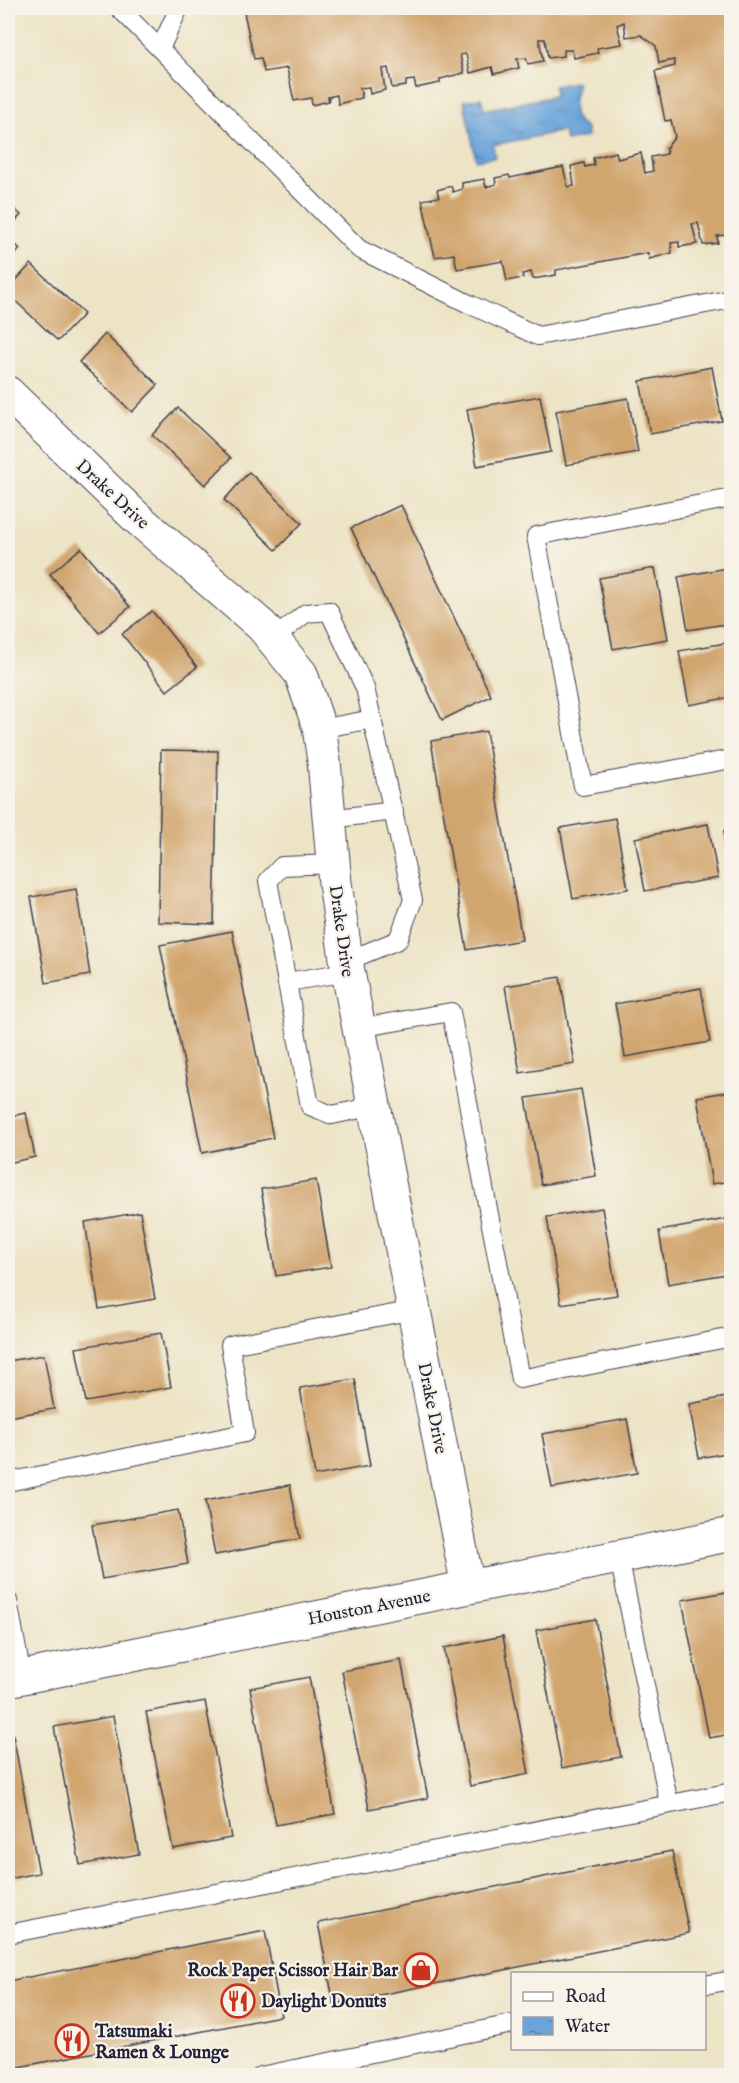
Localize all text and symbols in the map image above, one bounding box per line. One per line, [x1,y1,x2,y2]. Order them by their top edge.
street label: Drake Drive [70,455,154,535]
street label: Drake Drive [323,884,358,979]
street label: Drake Drive [411,1361,452,1456]
street label: Houston Avenue [306,1585,433,1632]
shop icon: Rock Paper Scissor Hair Bar [403,1952,439,1988]
place label: Rock Paper Scissor Hair Bar [187,1960,398,1983]
legend [511,1972,706,2050]
restaurant icon: Daylight Donuts [220,1983,256,2019]
text: Road [565,1986,606,2009]
place label: Daylight Donuts [261,1991,387,2014]
text: Water [565,2016,610,2039]
place label: Tatsumaki Ramen & Lounge [94,2021,230,2065]
restaurant icon: Tatsumaki Ramen & Lounge [54,2023,90,2059]

